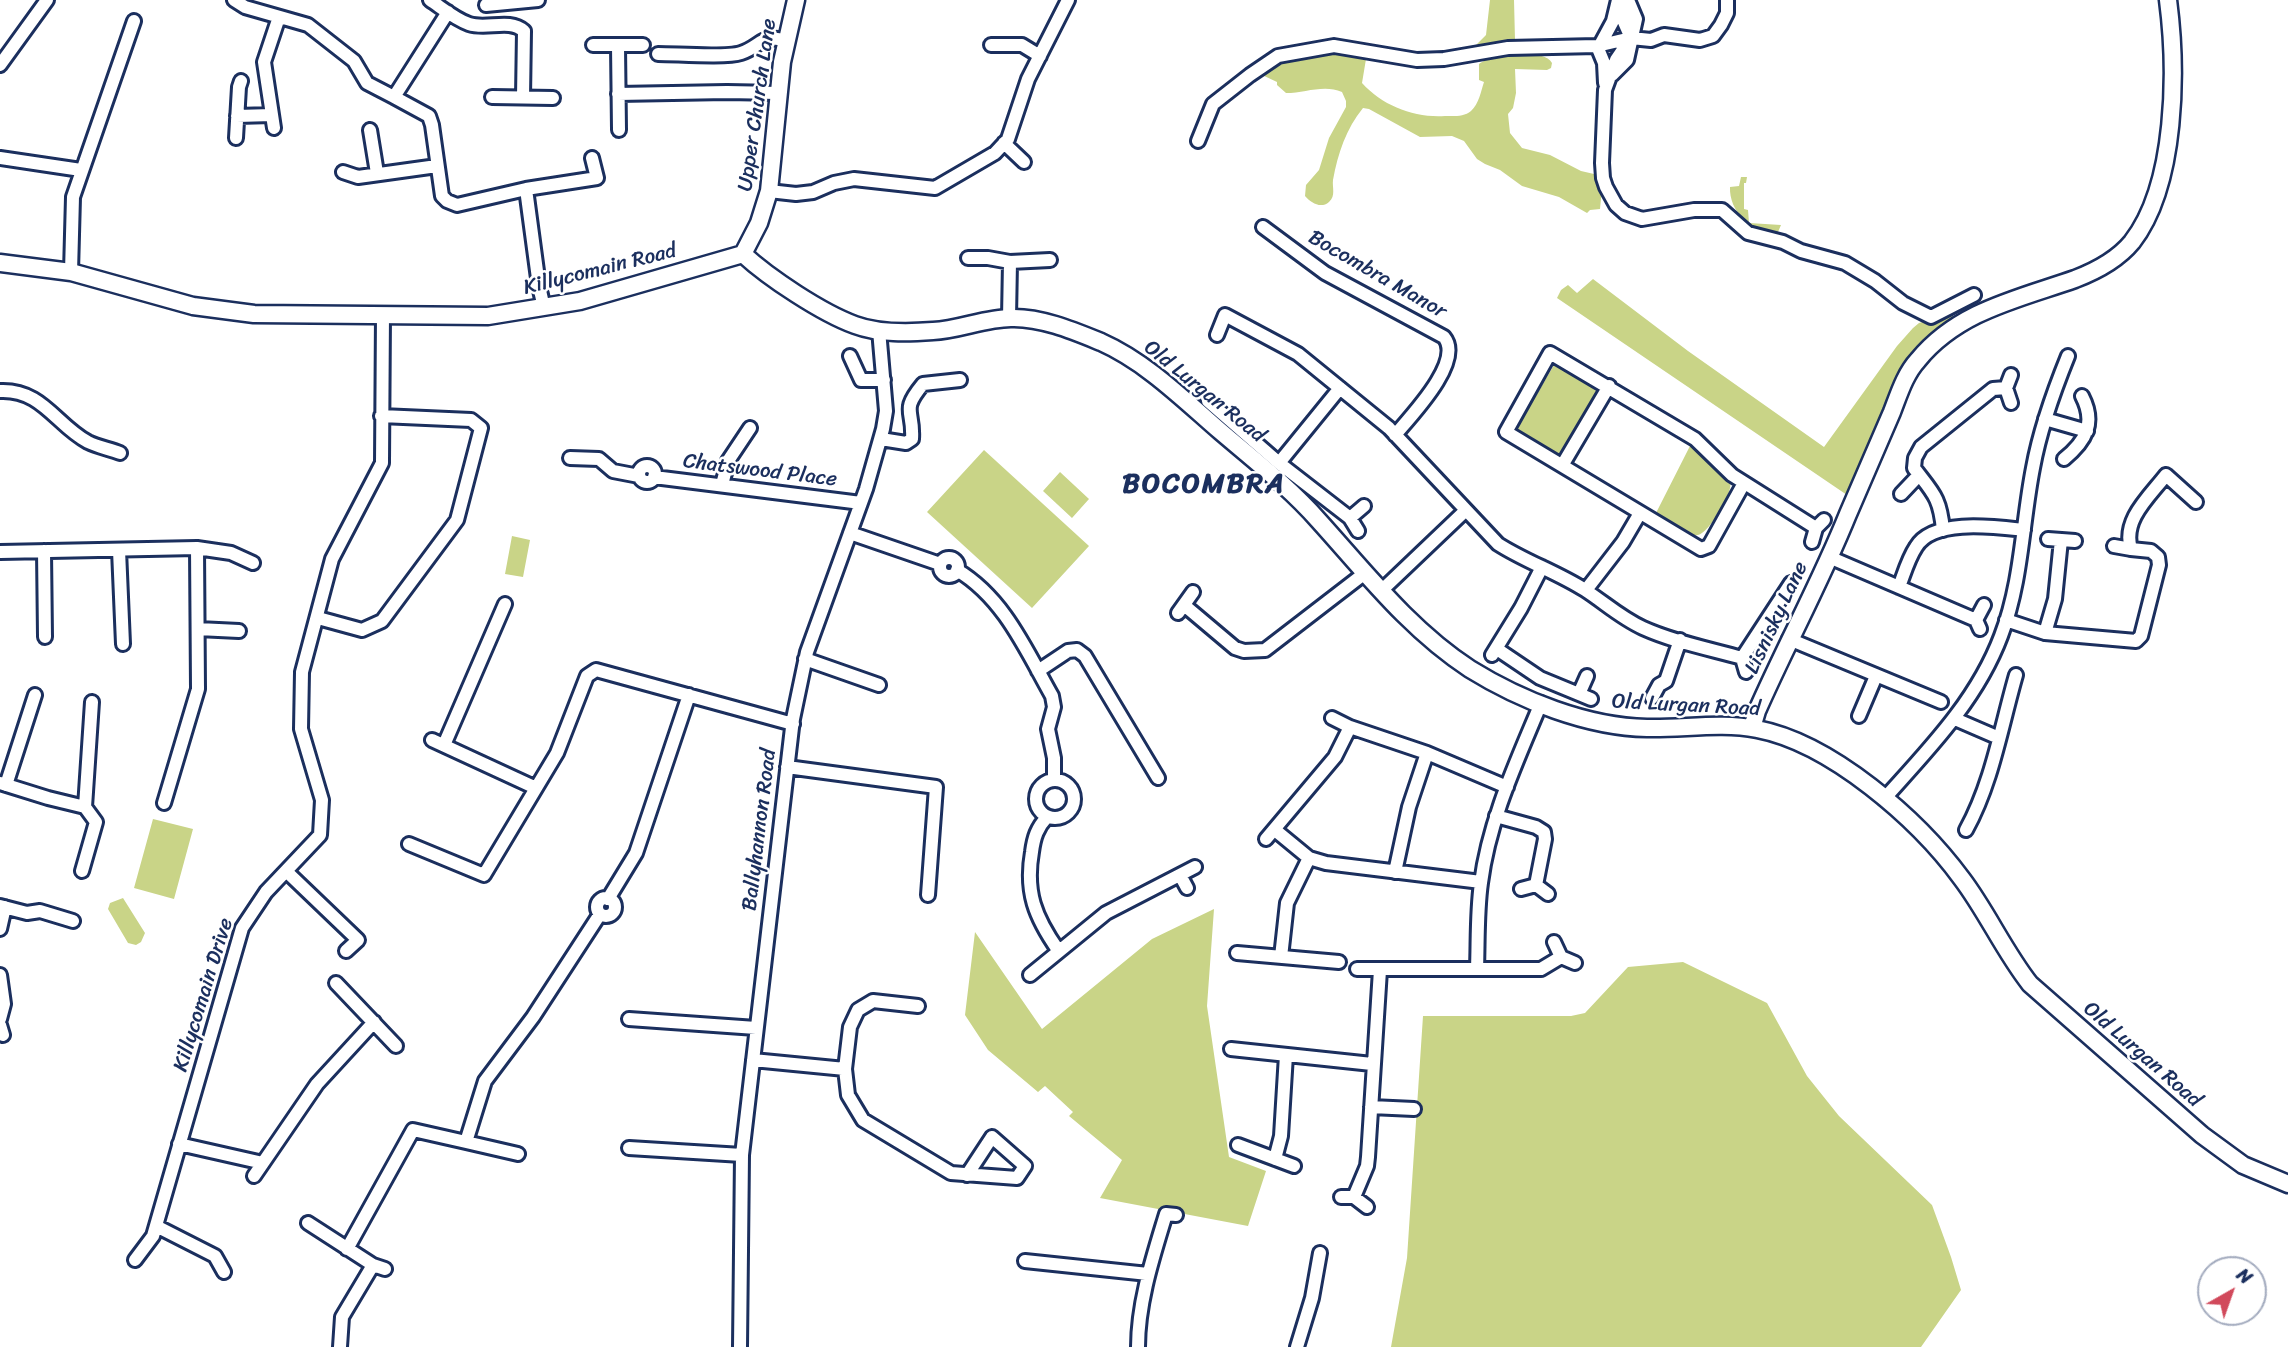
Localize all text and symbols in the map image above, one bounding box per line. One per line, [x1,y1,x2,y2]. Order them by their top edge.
street label: Upper Church Lane [733,17,783,193]
street label: Bocombra Manor [1303,225,1451,325]
street label: Killycomain Road [521,239,679,301]
street label: Old Lurgan Road [1138,335,1270,449]
street label: Chatswood Place [682,449,838,493]
district label: BOCOMBRA [1124,468,1284,502]
street label: Lisnisky Lane [1740,558,1814,678]
street label: Old Lurgan Road [1611,690,1761,722]
street label: Ballyhannon Road [738,748,782,912]
street label: Killycomain Drive [169,915,239,1075]
street label: Old Lurgan Road [2078,997,2206,1113]
north arrow [2197,1256,2267,1326]
text: N [2229,1259,2260,1293]

